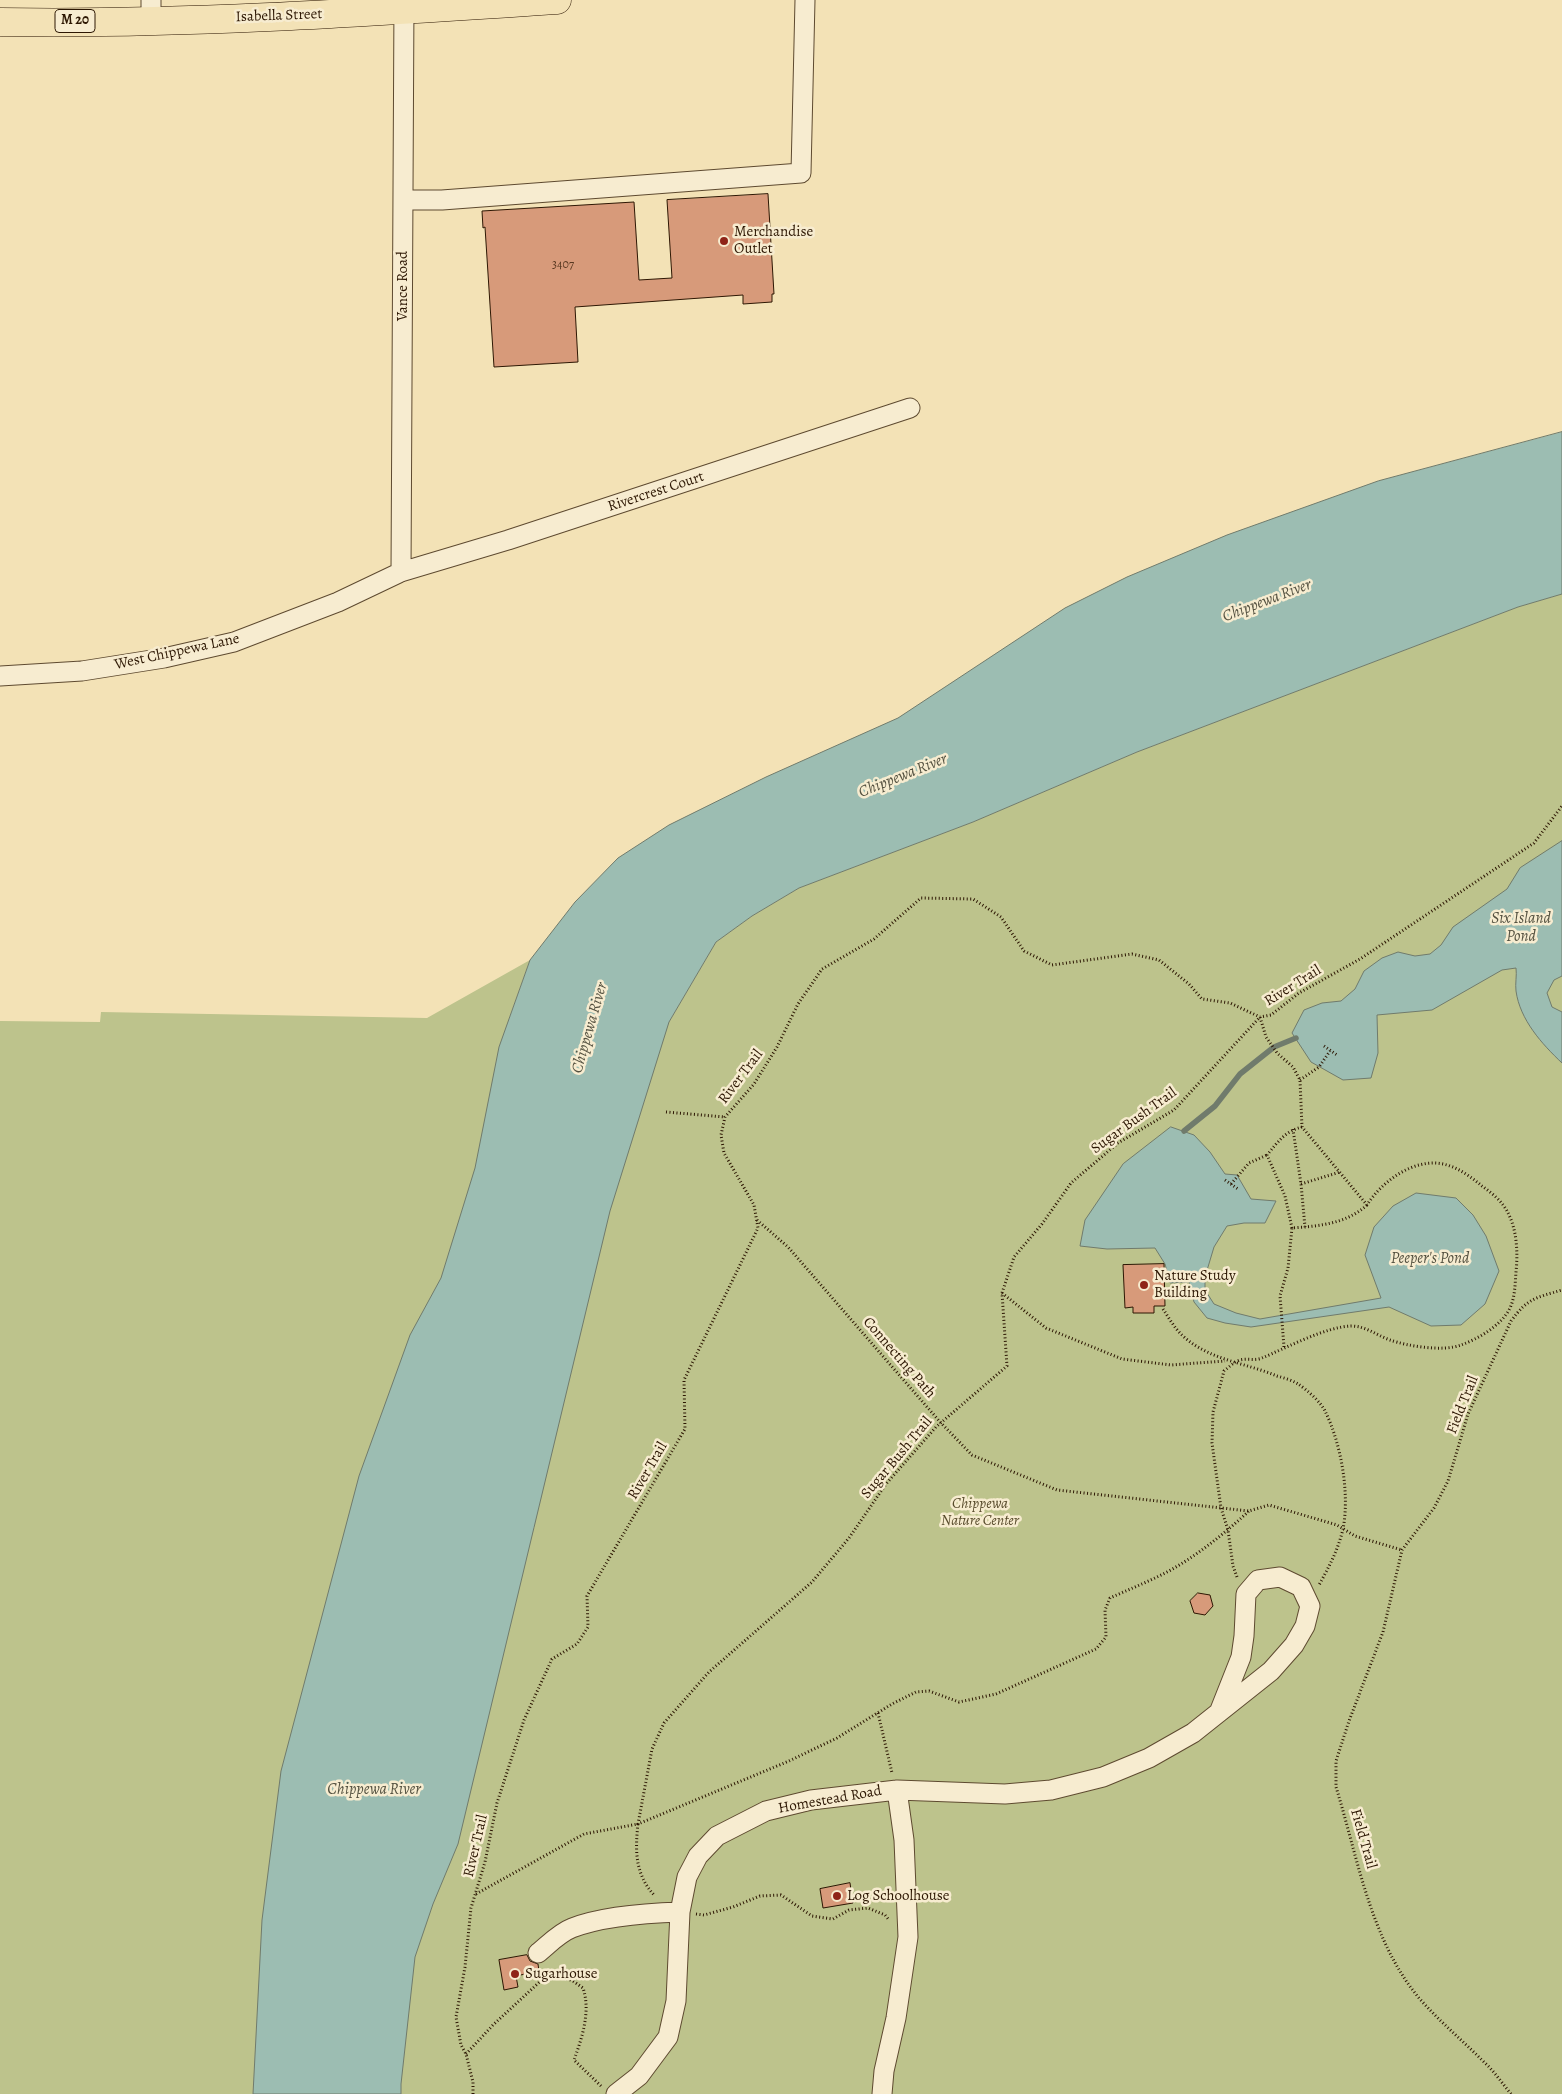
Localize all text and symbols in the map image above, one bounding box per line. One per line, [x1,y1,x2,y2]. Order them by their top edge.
street label: Isabella Street [235,5,323,27]
road number: M 20 [55,10,95,32]
place label: Merchandise Outlet [734,223,813,258]
marker: Merchandise Outlet [718,235,730,247]
street label: Vance Road [394,251,412,321]
house number: 3407 [552,258,574,272]
street label: Rivercrest Court [606,468,706,516]
water label: Chippewa River [1220,575,1314,627]
street label: West Chippewa Lane [113,630,241,674]
water label: Chippewa River [856,750,950,802]
water label: Six Island Pond [1491,909,1551,947]
street label: River Trail [1261,962,1325,1010]
water label: Chippewa River [568,980,612,1076]
street label: River Trail [715,1046,767,1108]
street label: Sugar Bush Trail [1088,1084,1180,1158]
water label: Peeper's Pond [1391,1249,1469,1269]
place label: Nature Study Building [1154,1267,1236,1302]
marker: Nature Study Building [1138,1279,1150,1291]
street label: Connecting Path [859,1314,939,1402]
street label: Field Trail [1443,1373,1483,1437]
street label: Sugar Bush Trail [858,1413,936,1503]
street label: River Trail [624,1439,672,1503]
park label: Chippewa Nature Center [941,1495,1019,1530]
water label: Chippewa River [327,1780,421,1800]
street label: Homestead Road [777,1782,883,1818]
street label: Field Trail [1346,1807,1380,1871]
street label: River Trail [460,1813,492,1879]
place label: Log Schoolhouse [847,1887,950,1905]
marker: Log Schoolhouse [831,1890,843,1902]
place label: Sugarhouse [525,1965,597,1983]
marker: Sugarhouse [509,1968,521,1980]

